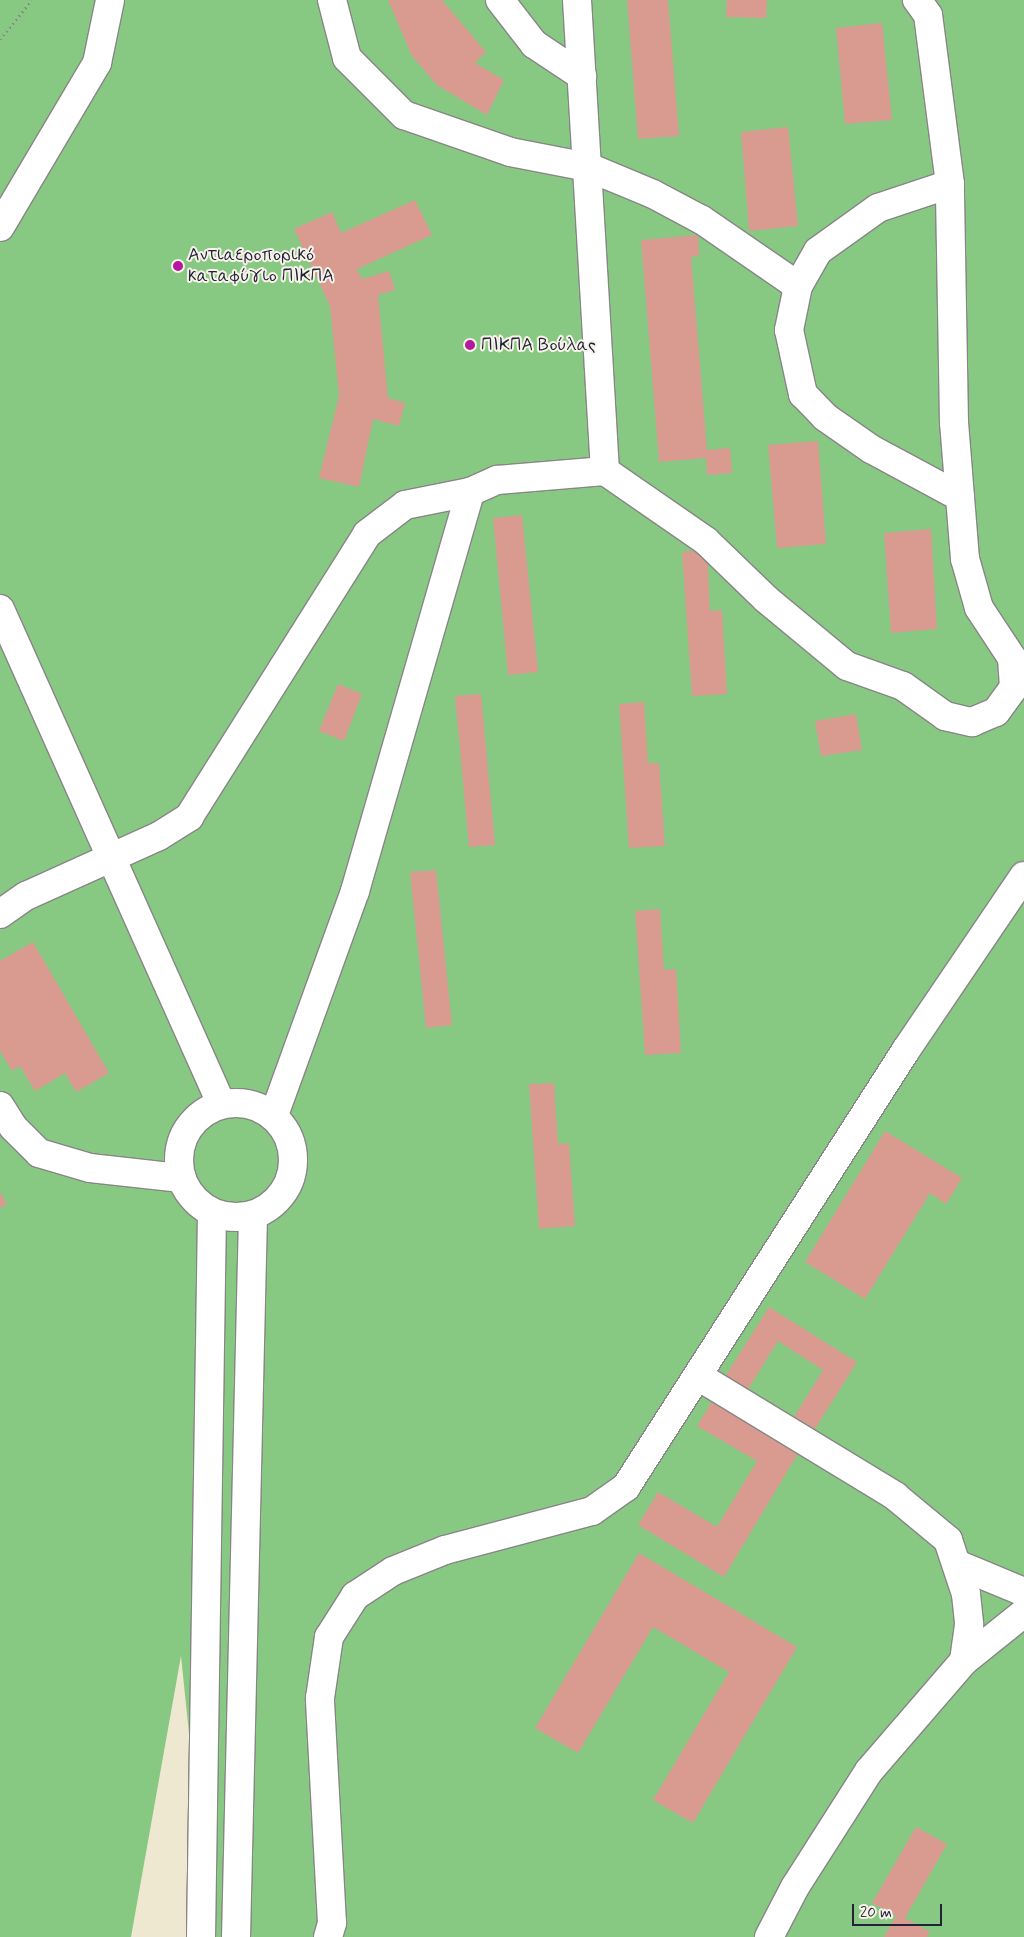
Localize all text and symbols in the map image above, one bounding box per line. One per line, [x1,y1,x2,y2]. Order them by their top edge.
place label: Αντιαεροπορικό καταφύγιο ΠΙΚΠΑ [188,245,334,288]
marker: Αντιαεροπορικό καταφύγιο ΠΙΚΠΑ [172,260,184,272]
place label: ΠΙΚΠΑ Βούλας [481,334,596,356]
marker: ΠΙΚΠΑ Βούλας [463,338,477,352]
scale bar [854,1894,944,1926]
text: 20 m [860,1903,892,1923]

